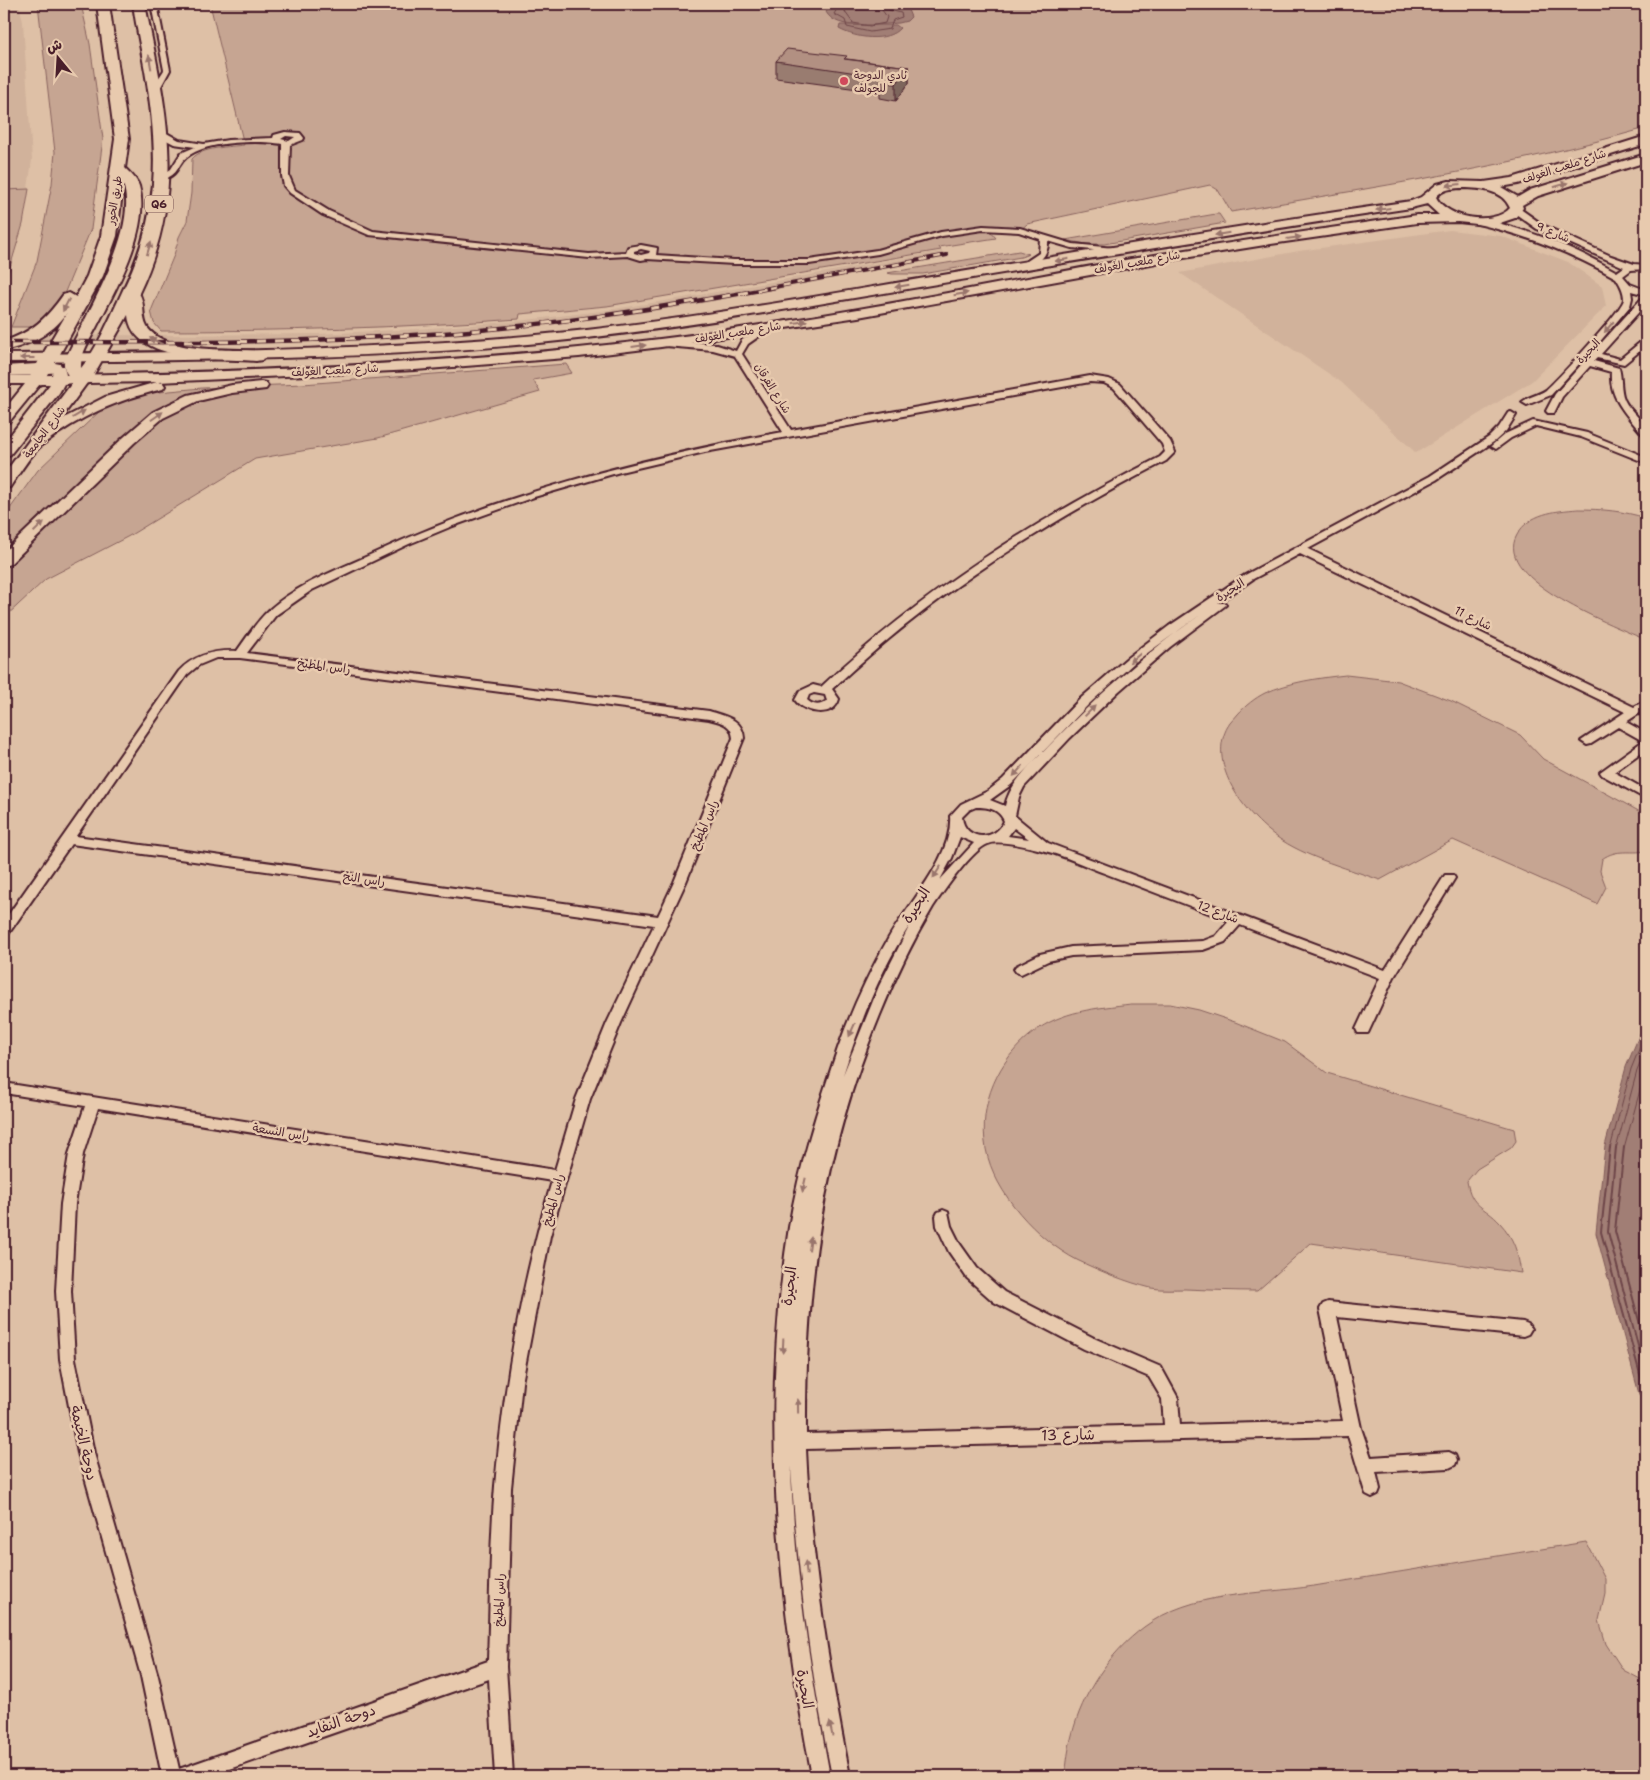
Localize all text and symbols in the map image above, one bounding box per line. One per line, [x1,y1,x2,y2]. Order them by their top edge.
north arrow [32,32,82,82]
text: ش [44,35,64,57]
one-way arrow [145,54,153,70]
place label: نادي الدوحة للجولف [854,68,907,96]
marker: نادي الدوحة للجولف [838,75,850,87]
street label: شارع ملعب الغولف [1520,146,1608,188]
street label: طريق الخور [103,175,126,227]
one-way arrow [1553,180,1568,188]
one-way arrow [1444,181,1460,189]
road number: Q6 [145,195,173,212]
one-way arrow [1374,205,1390,213]
street label: شارع 9 [1533,219,1572,247]
one-way arrow [1214,230,1230,238]
one-way arrow [1286,233,1302,241]
one-way arrow [146,240,153,255]
street label: شارع ملعب الغولف [1093,248,1182,278]
one-way arrow [1053,257,1069,265]
one-way arrow [893,283,909,291]
one-way arrow [954,289,970,297]
one-way arrow [61,297,70,312]
one-way arrow [792,317,808,325]
street label: شارع ملعب الغولف [694,318,783,348]
one-way arrow [1603,321,1615,333]
street label: البحيرة [1573,336,1604,367]
one-way arrow [149,337,164,345]
one-way arrow [631,342,647,350]
one-way arrow [19,354,35,362]
street label: شارع الفرقان [750,360,794,417]
street label: شارع ملعب الغولف [291,361,379,381]
street label: شارع الجامعة [20,403,70,462]
one-way arrow [72,409,85,418]
one-way arrow [150,411,164,421]
one-way arrow [33,521,45,533]
street label: البحيرة [1212,575,1248,605]
street label: شارع 11 [1451,602,1494,635]
one-way arrow [1129,652,1141,664]
street label: راس المطبخ [296,655,352,678]
one-way arrow [1084,705,1096,717]
one-way arrow [1012,764,1024,776]
street label: راس المطبخ [686,797,723,853]
one-way arrow [932,865,942,878]
street label: راس النخ [342,868,386,891]
street label: البحيرة [897,883,935,927]
street label: شارع 12 [1195,897,1241,928]
one-way arrow [848,1023,856,1037]
street label: راس النسعة [251,1120,311,1144]
street label: راس المطبخ [538,1172,569,1228]
one-way arrow [800,1177,808,1193]
one-way arrow [806,1236,814,1252]
street label: البحيرة [777,1265,801,1307]
one-way arrow [779,1338,787,1354]
one-way arrow [794,1398,802,1414]
street label: دوحة الخيمة [66,1403,102,1483]
street label: شارع 13 [1041,1425,1095,1445]
one-way arrow [802,1560,810,1576]
street label: راس المطبخ [490,1573,509,1627]
street label: البحيرة [792,1668,818,1710]
street label: دوحة النفايد [304,1700,378,1742]
one-way arrow [827,1721,835,1736]

